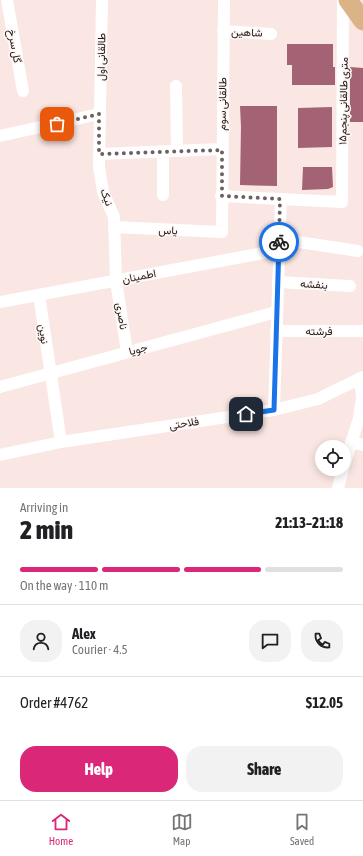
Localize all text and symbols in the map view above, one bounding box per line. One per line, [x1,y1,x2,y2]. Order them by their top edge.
street label: شاهین [231,25,263,40]
street label: گل سرخ [4,28,24,64]
street label: طالقانی اول [95,33,108,81]
street label: ۱۵متری طالقانی پنجم [336,57,352,145]
street label: طالقانی سوم [216,77,230,131]
pin [40,107,74,141]
icon: bag [46,113,68,135]
street label: نیک [97,187,116,208]
courier [259,222,299,262]
street label: یاس [158,224,178,237]
icon: bike [268,231,290,253]
street label: اطمینان [121,267,157,286]
street label: بنفشه [300,277,328,292]
street label: ناصری [113,302,130,331]
street label: نوین [36,323,51,345]
street label: فرشته [305,325,333,338]
street label: جویا [127,341,149,358]
pin [229,397,263,431]
icon: home [235,403,257,425]
street label: فلاحتی [168,415,200,432]
map controls [315,440,351,476]
button: locate [315,440,351,476]
text: Arriving in [20,500,68,515]
text: 21:13–21:18 [275,514,343,531]
text: 2 min [20,515,73,545]
text: On the way · 110 m [20,578,108,593]
button: person [20,620,62,662]
button: chat [249,620,291,662]
button: phone [301,620,343,662]
text: Alex [72,625,96,642]
text: Courier · 4.5 [72,642,128,657]
text: Order #4762 [20,694,88,711]
text: $12.05 [306,694,343,711]
button: Help [20,746,178,792]
button: Share [186,746,343,792]
tab: Home [49,811,73,847]
tab: Map [171,811,193,847]
tab: Saved [290,811,314,847]

